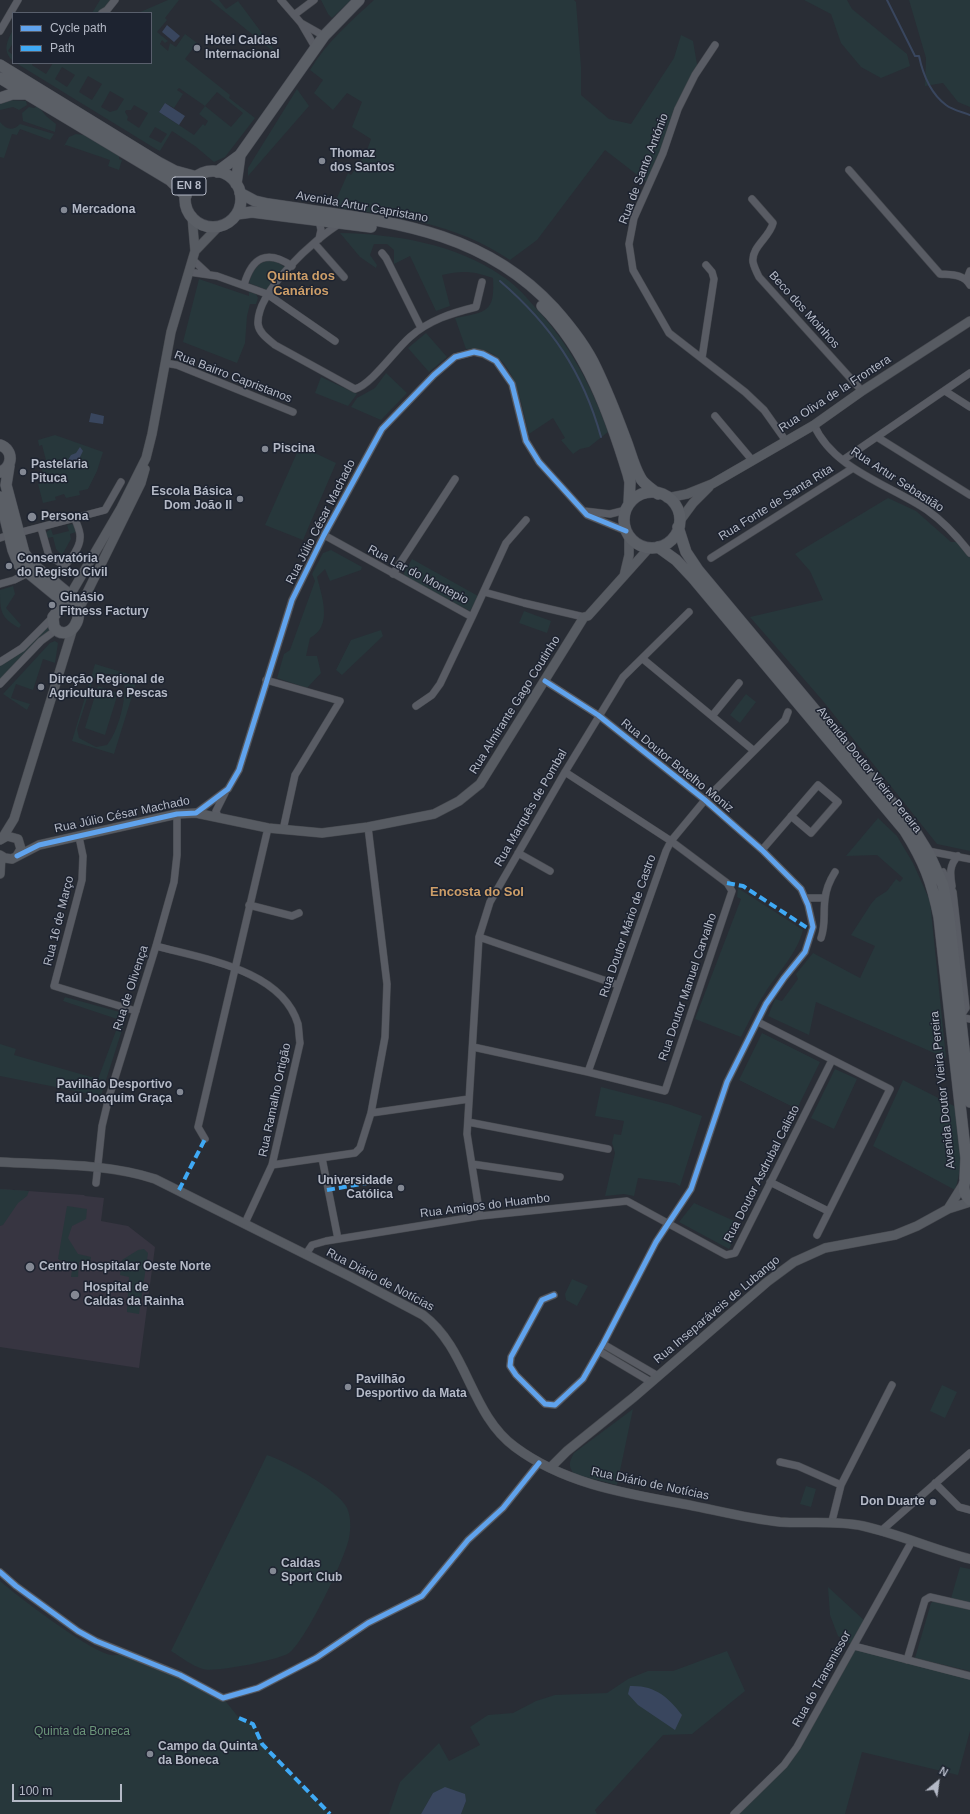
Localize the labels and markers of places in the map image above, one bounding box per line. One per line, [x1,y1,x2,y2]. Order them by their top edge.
place label: Hotel Caldas Internacional [205,34,280,62]
marker: Hotel Caldas Internacional [192,43,202,53]
place label: Thomaz dos Santos [330,147,395,175]
marker: Thomaz dos Santos [317,156,327,166]
place label: Mercadona [72,203,135,217]
marker: Mercadona [59,205,69,215]
place label: Piscina [273,442,315,456]
marker: Piscina [260,444,270,454]
place label: Pastelaria Pituca [31,458,88,486]
marker: Pastelaria Pituca [18,467,28,477]
place label: Escola Básica Dom João II [151,485,232,513]
marker: Escola Básica Dom João II [235,494,245,504]
place label: Persona [41,510,88,524]
marker: Persona [26,511,38,523]
place label: Conservatória do Registo Civil [17,552,108,580]
marker: Conservatória do Registo Civil [4,561,14,571]
place label: Ginásio Fitness Factury [60,591,149,619]
marker: Ginásio Fitness Factury [47,600,57,610]
place label: Direção Regional de Agricultura e Pescas [49,673,168,701]
marker: Direção Regional de Agricultura e Pescas [36,682,46,692]
place label: Pavilhão Desportivo Raúl Joaquim Graça [56,1078,172,1106]
marker: Pavilhão Desportivo Raúl Joaquim Graça [175,1087,185,1097]
place label: Universidade Católica [318,1174,393,1202]
marker: Universidade Católica [396,1183,406,1193]
place label: Centro Hospitalar Oeste Norte [39,1260,211,1274]
marker: Centro Hospitalar Oeste Norte [24,1261,36,1273]
place label: Hospital de Caldas da Rainha [84,1281,184,1309]
marker: Hospital de Caldas da Rainha [69,1289,81,1301]
place label: Pavilhão Desportivo da Mata [356,1373,467,1401]
marker: Pavilhão Desportivo da Mata [343,1382,353,1392]
place label: Don Duarte [860,1495,925,1509]
marker: Don Duarte [928,1497,938,1507]
place label: Caldas Sport Club [281,1557,342,1585]
marker: Caldas Sport Club [268,1566,278,1576]
place label: Campo da Quinta da Boneca [158,1740,257,1768]
marker: Campo da Quinta da Boneca [145,1749,155,1759]

